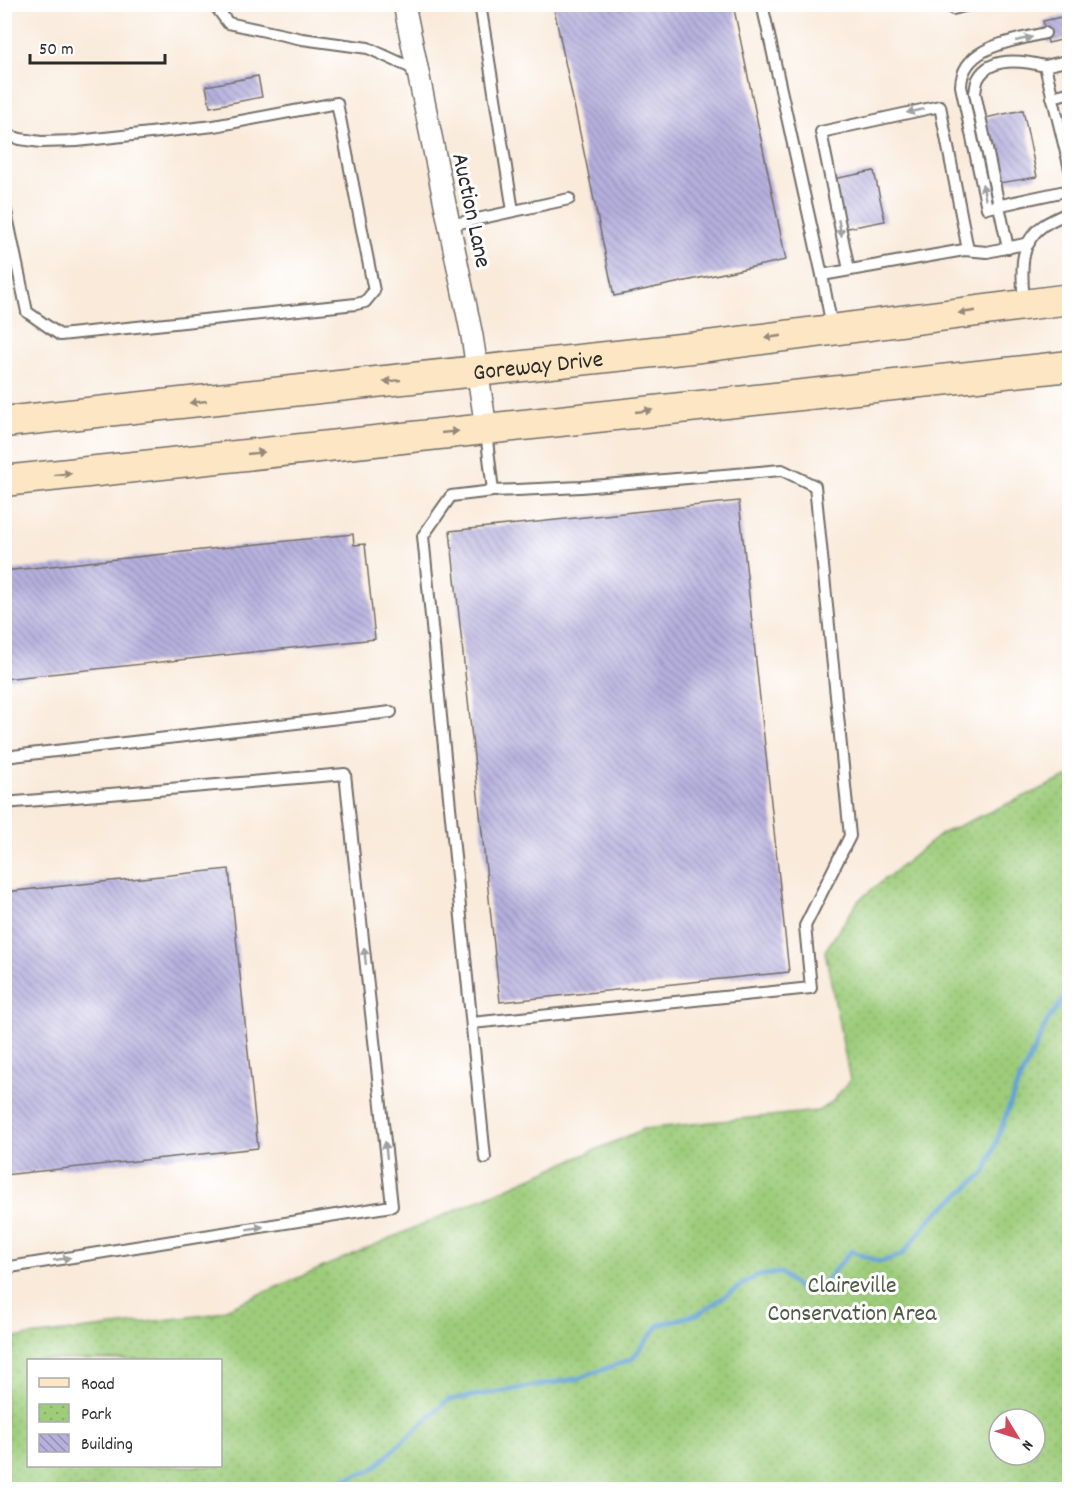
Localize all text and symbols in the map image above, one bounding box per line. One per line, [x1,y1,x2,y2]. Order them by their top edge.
scale bar [30,27,165,65]
one-way arrow [1015,33,1033,43]
text: 50 m [39,38,74,63]
one-way arrow [905,107,924,116]
street label: Auction Lane [441,150,499,271]
one-way arrow [979,183,988,202]
one-way arrow [836,219,845,238]
one-way arrow [957,307,976,316]
one-way arrow [764,333,783,342]
street label: Goreway Drive [472,344,605,391]
one-way arrow [382,376,401,386]
one-way arrow [188,397,207,407]
one-way arrow [635,406,654,416]
one-way arrow [441,427,460,437]
one-way arrow [247,448,266,458]
one-way arrow [53,470,72,479]
one-way arrow [360,947,370,966]
one-way arrow [381,1141,391,1160]
one-way arrow [245,1223,264,1232]
one-way arrow [53,1254,72,1263]
park label: Claireville Conservation Area [768,1270,937,1332]
legend [27,1359,222,1467]
text: Road [81,1373,115,1398]
text: Park [81,1403,112,1428]
north arrow [987,1407,1047,1467]
text: Building [81,1433,133,1458]
text: N [1015,1435,1038,1455]

